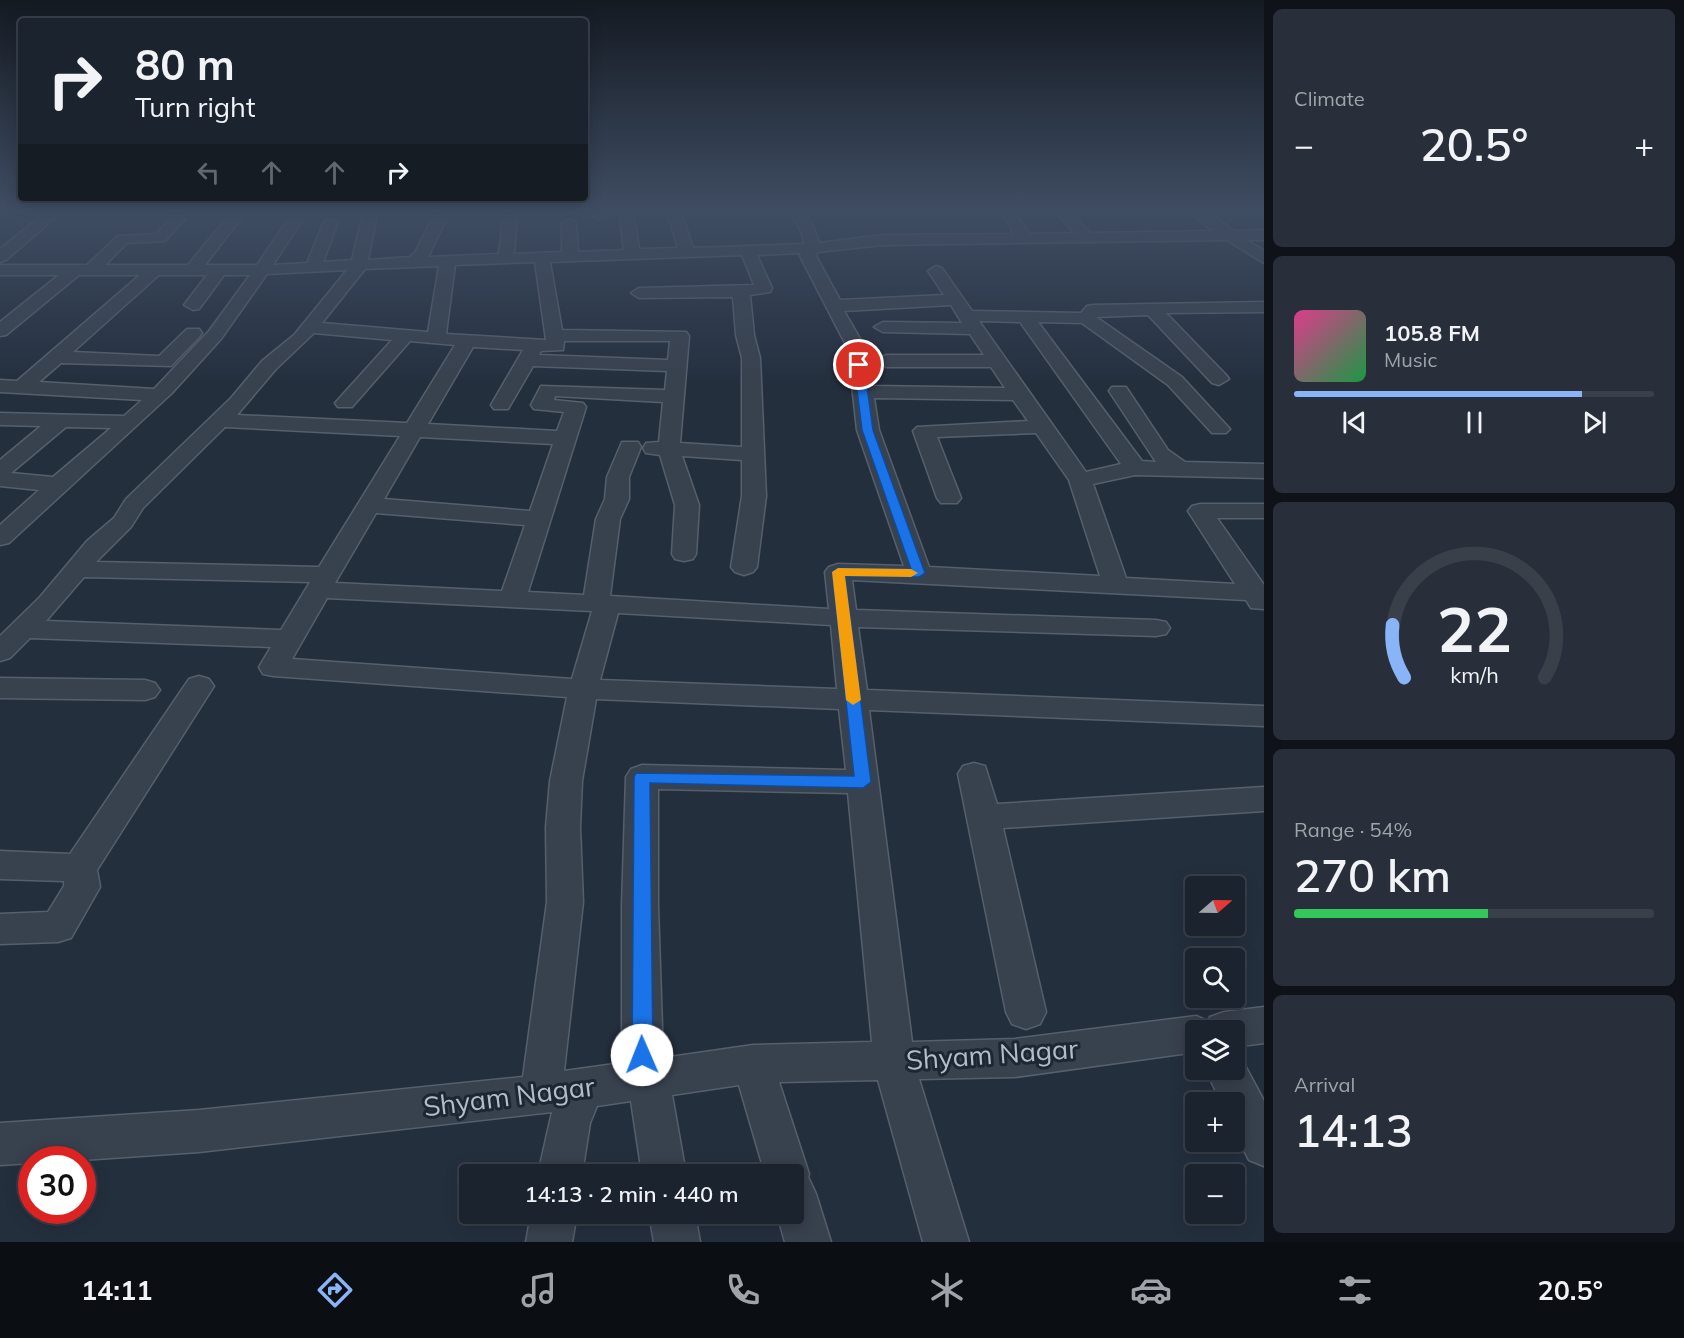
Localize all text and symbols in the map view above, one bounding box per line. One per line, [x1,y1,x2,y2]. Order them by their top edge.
text: 80 m [135,38,235,91]
icon: right [36,42,114,120]
text: Climate [1294,86,1365,111]
text: Turn right [135,90,255,124]
text: 20.5° [1420,116,1528,172]
text: − [1294,124,1314,165]
text: + [1634,124,1654,165]
icon: left [192,156,225,189]
icon: ahead [255,156,288,189]
icon: ahead [318,156,351,189]
icon: right [381,156,414,189]
text: 105.8 FM [1384,319,1480,347]
pin [833,339,884,390]
text: Music [1384,347,1437,372]
icon: arrive [842,348,875,381]
icon: previous [1338,406,1371,439]
icon: pause [1458,406,1491,439]
icon: next [1578,406,1611,439]
text: 22 [1437,589,1511,668]
text: km/h [1450,661,1498,688]
text: Range · 54% [1294,817,1412,842]
text: 270 km [1294,847,1451,903]
north arrow [1185,876,1245,936]
map controls [1185,876,1245,1224]
button: search [1185,948,1245,1008]
button: layers [1185,1020,1245,1080]
position arrow [610,1023,674,1087]
street label: Shyam Nagar [905,1031,1079,1077]
street label: Shyam Nagar [421,1069,597,1123]
text: Arrival [1294,1072,1355,1097]
button: + [1185,1092,1245,1152]
text: 14:13 [1294,1102,1413,1158]
speed limit sign: 30 [18,1146,96,1224]
button: − [1185,1164,1245,1224]
text: 14:13 · 2 min · 440 m [524,1180,739,1208]
icon: directions [314,1269,356,1311]
icon: music [518,1269,560,1311]
icon: phone [722,1269,764,1311]
icon: climate [926,1269,968,1311]
icon: car [1130,1269,1172,1311]
icon: filters [1334,1269,1376,1311]
text: 14:11 [81,1273,152,1307]
text: 20.5° [1537,1273,1603,1307]

